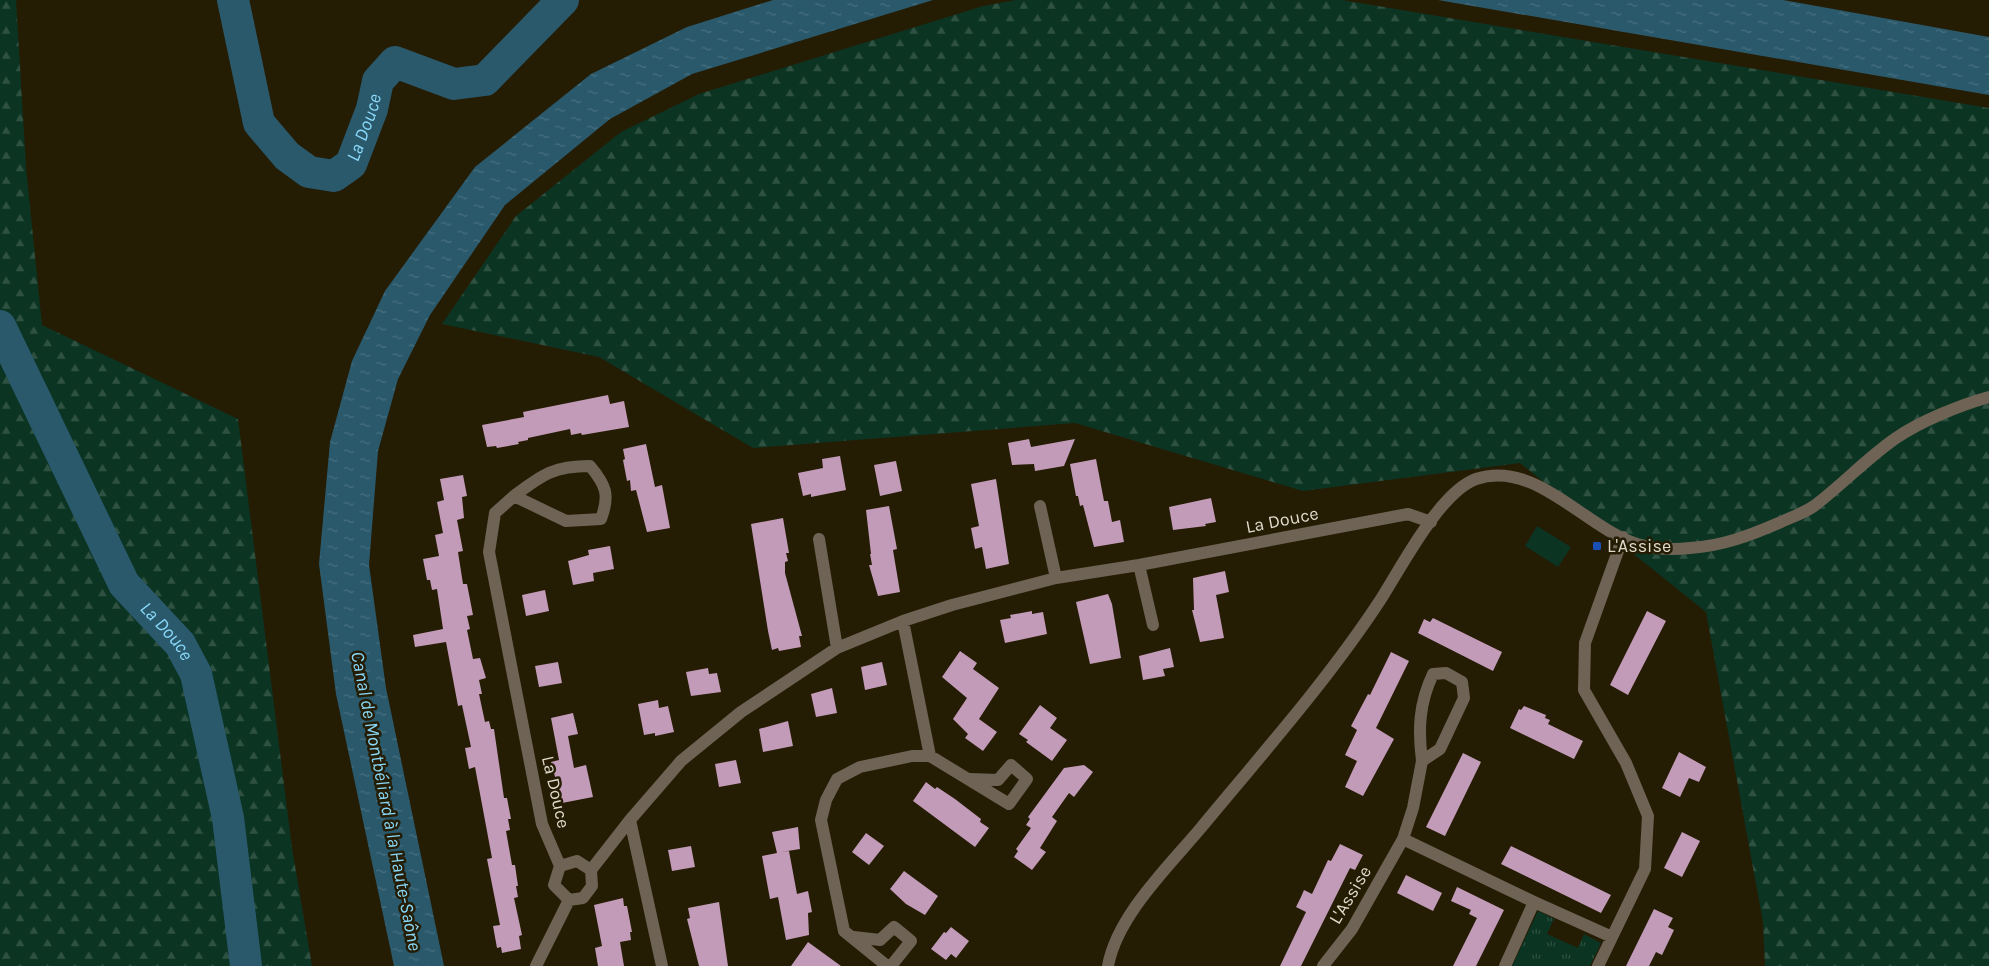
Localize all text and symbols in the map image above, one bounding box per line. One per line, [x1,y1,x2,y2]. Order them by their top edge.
water label: La Douce [342,92,386,165]
street label: La Douce [1244,502,1320,538]
place label: L'Assise [1607,535,1671,557]
marker: L'Assise [1591,540,1603,552]
water label: La Douce [135,597,198,664]
water label: Canal de Montbéliard à la Haute-Saône [346,649,426,953]
street label: La Douce [537,754,575,830]
street label: L'Assise [1324,862,1376,928]

